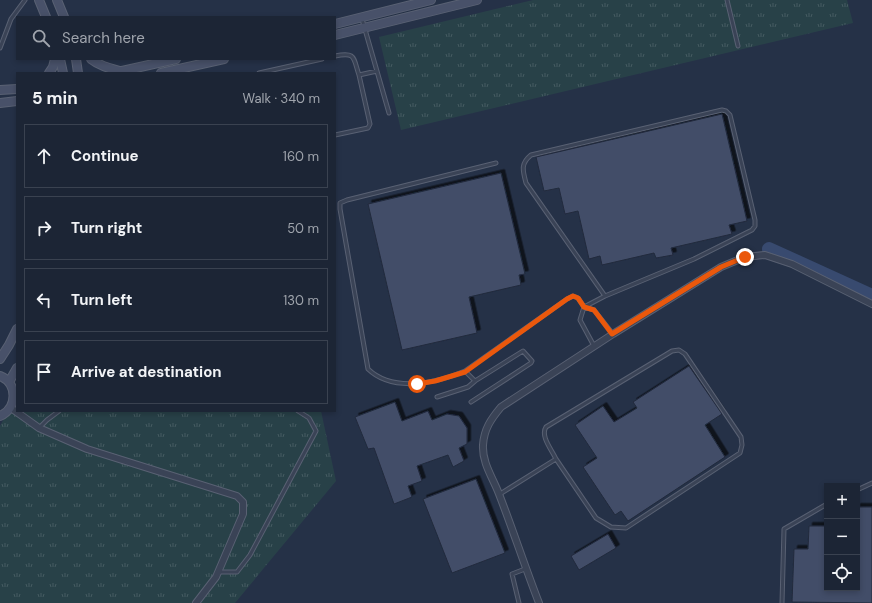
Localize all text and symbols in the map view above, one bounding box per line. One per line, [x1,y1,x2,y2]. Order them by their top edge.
search box [16,16,336,60]
icon: search [30,27,52,49]
text: Search here [62,28,145,48]
text: 5 min [32,87,78,109]
text: Walk · 340 m [243,90,320,107]
icon: ahead [33,145,55,167]
text: Continue [71,146,139,166]
text: 160 m [283,148,319,165]
icon: right [33,217,55,239]
text: Turn right [71,218,142,238]
text: 50 m [287,220,319,237]
route end [736,248,754,266]
icon: left [33,289,55,311]
text: Turn left [71,290,132,310]
text: 130 m [283,292,319,309]
icon: arrive [33,361,55,383]
text: Arrive at destination [71,362,222,382]
route start [408,375,426,393]
map controls [824,483,860,591]
button: + [824,483,860,519]
button: − [824,519,860,555]
button: locate [824,555,860,591]

